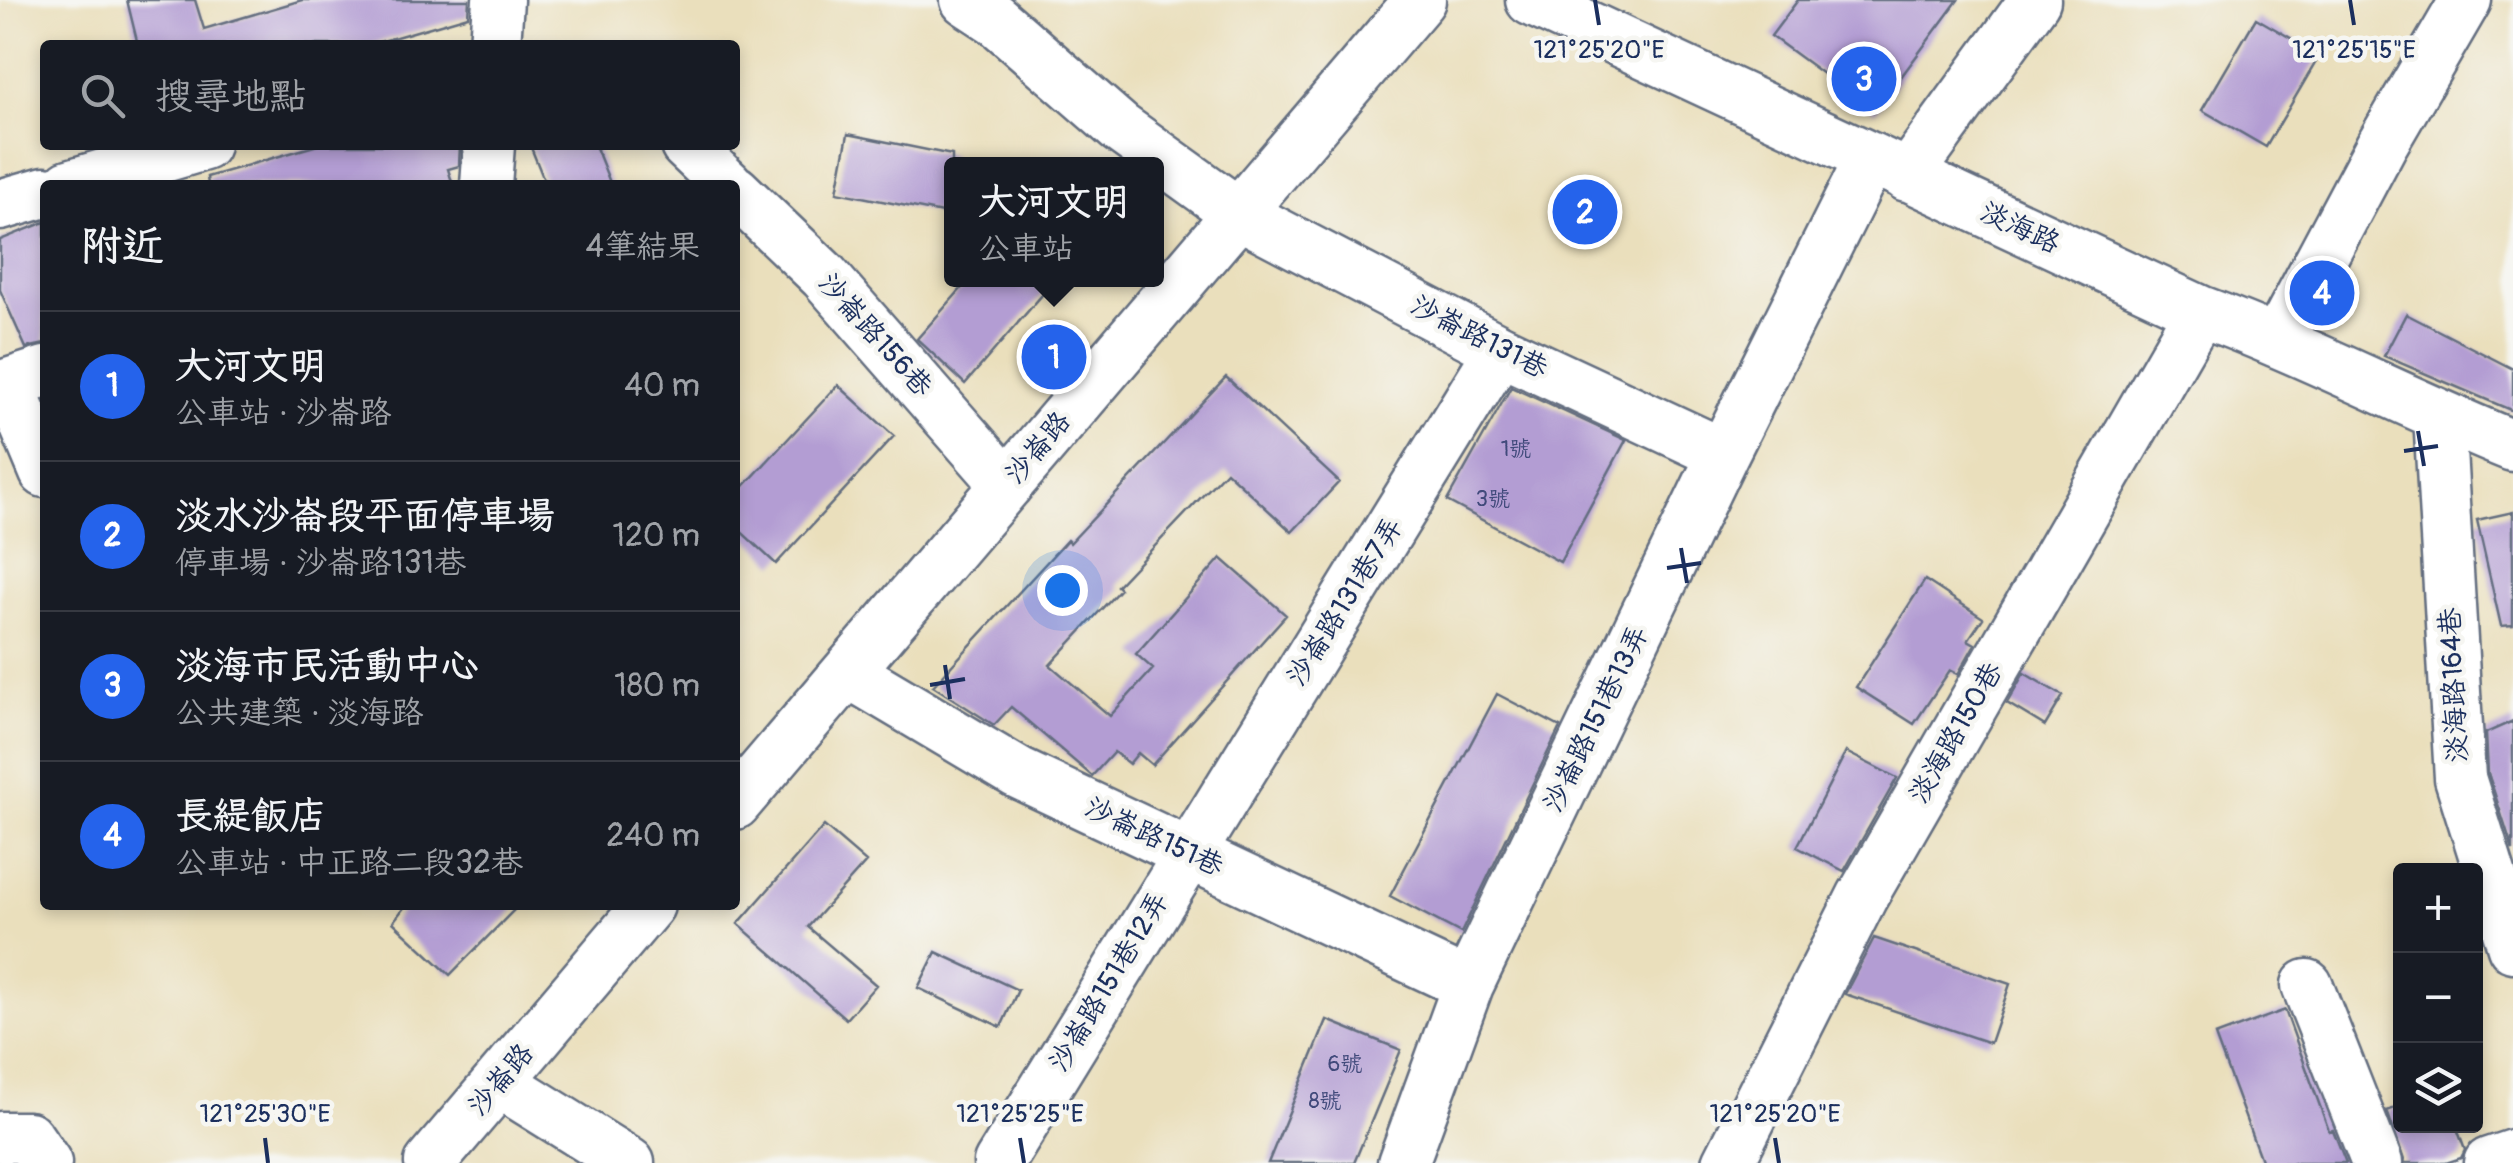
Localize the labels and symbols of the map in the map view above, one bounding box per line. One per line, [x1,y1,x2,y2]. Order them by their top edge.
text: 121°25'20"E [1533,35,1665,66]
text: 121°25'15"E [2292,35,2416,66]
pin: 3 [1832,42,1896,116]
pin: 2 [1552,174,1618,250]
street label: 淡海路 [1975,194,2065,262]
pin: 4 [2290,256,2354,330]
street label: 沙崙路156巷 [810,266,940,405]
street label: 沙崙路131巷 [1404,287,1554,387]
pin: 1 [1022,320,1086,394]
street label: 沙崙路 [998,405,1078,491]
house number: 1號 [1501,435,1531,463]
house number: 3號 [1476,485,1510,513]
street label: 沙崙路131巷7弄 [1279,511,1411,693]
your location [1037,565,1088,616]
street label: 淡海路164巷 [2432,605,2476,764]
street label: 沙崙路151巷13弄 [1536,620,1656,818]
street label: 淡海路150巷 [1902,655,2011,810]
street label: 沙崙路151巷 [1079,790,1230,885]
street label: 沙崙路151巷12弄 [1042,886,1176,1078]
street label: 沙崙路 [461,1037,541,1123]
house number: 6號 [1328,1050,1362,1078]
house number: 8號 [1308,1087,1342,1115]
text: 121°25'30"E [199,1099,331,1130]
text: 121°25'25"E [956,1099,1084,1130]
text: 121°25'20"E [1709,1099,1841,1130]

